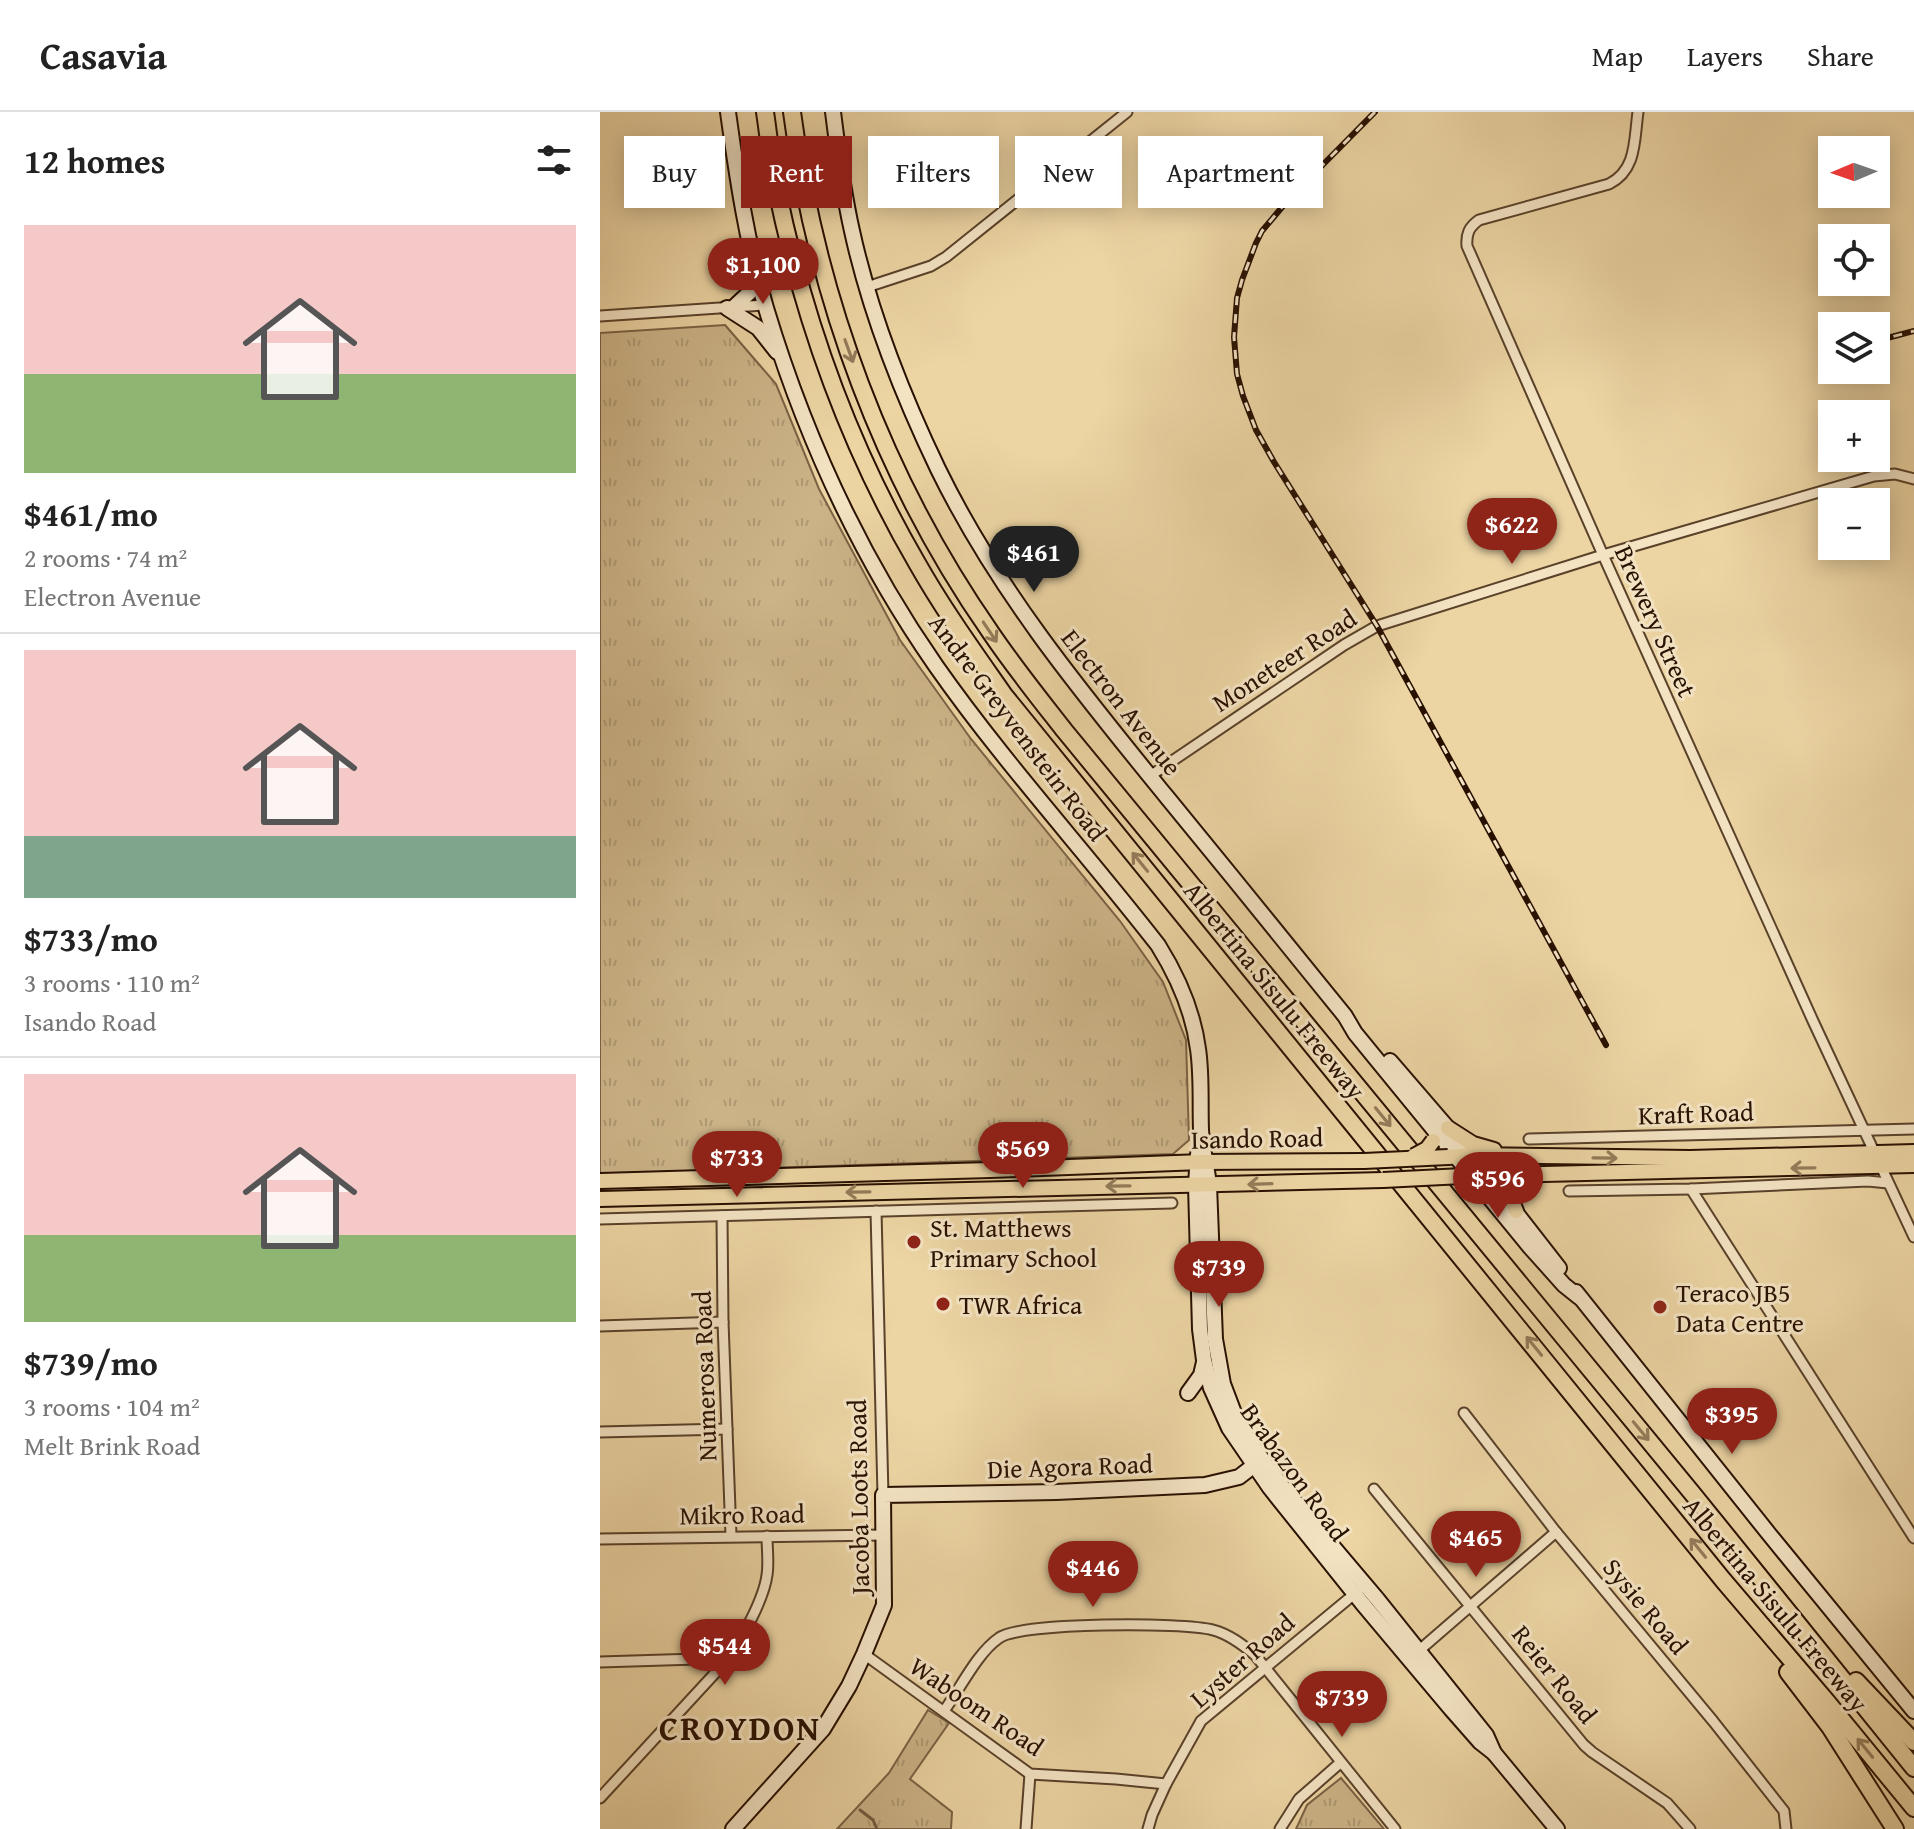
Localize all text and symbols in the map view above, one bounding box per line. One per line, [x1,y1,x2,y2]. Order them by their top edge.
text: Casavia [40,27,167,83]
text: Map [1592,35,1643,76]
text: Layers [1687,35,1763,76]
text: Share [1807,35,1874,76]
text: 12 homes [24,136,165,185]
chip: Buy [624,136,725,208]
chip: Rent [741,136,852,208]
chip: Filters [868,136,999,208]
chip: New [1015,136,1122,208]
chip: Apartment [1138,136,1323,208]
north arrow [1818,136,1890,208]
map controls [1818,136,1890,560]
icon: filters [532,138,576,182]
button: locate [1818,224,1890,296]
pin: $1,100 [698,238,828,306]
text: $1,100 [726,244,800,283]
icon: home [228,277,372,421]
button: layers [1818,312,1890,384]
one-way arrow [843,338,857,363]
button: + [1818,400,1890,472]
button: − [1818,488,1890,560]
text: $461/mo [24,489,158,538]
pin: $622 [1465,498,1559,566]
text: $622 [1485,504,1539,543]
pin: $461 [987,526,1081,594]
text: $461 [1007,532,1061,571]
text: 2 rooms · 74 m² [24,538,187,577]
street label: Brewery Street [1605,539,1707,703]
text: Electron Avenue [24,577,201,616]
street label: Moneteer Road [1204,598,1364,722]
street label: Andre Greyvenstein Road [919,605,1117,849]
street label: Electron Avenue [1052,620,1192,784]
one-way arrow [982,621,999,643]
icon: home [228,702,372,846]
one-way arrow [1131,853,1149,873]
street label: Albertina Sisulu Freeway [1175,873,1375,1108]
text: $733/mo [24,914,158,963]
text: 3 rooms · 110 m² [24,963,200,1002]
text: Isando Road [24,1002,156,1041]
street label: Kraft Road [1637,1091,1755,1135]
one-way arrow [1374,1106,1392,1127]
street label: Isando Road [1190,1117,1324,1159]
pin: $569 [976,1122,1070,1190]
icon: home [228,1126,372,1270]
text: $569 [996,1128,1050,1167]
pin: $733 [690,1131,784,1199]
text: $733 [710,1137,764,1176]
one-way arrow [1591,1150,1618,1165]
pin: $596 [1451,1152,1545,1220]
text: $596 [1471,1158,1525,1197]
one-way arrow [1790,1161,1817,1176]
one-way arrow [1247,1176,1274,1191]
one-way arrow [1105,1178,1132,1194]
one-way arrow [845,1184,872,1200]
place label: St. Matthews Primary School [930,1208,1097,1277]
marker: St. Matthews Primary School [905,1233,923,1251]
pin: $739 [1172,1241,1266,1309]
text: $739 [1192,1247,1246,1286]
place label: Teraco JB5 Data Centre [1676,1273,1804,1342]
place label: TWR Africa [959,1285,1083,1324]
street label: Numerosa Road [682,1290,726,1462]
marker: TWR Africa [934,1295,952,1313]
marker: Teraco JB5 Data Centre [1651,1298,1669,1316]
one-way arrow [1525,1337,1543,1357]
text: $739/mo [24,1338,158,1387]
text: 3 rooms · 104 m² [24,1387,200,1426]
pin: $395 [1685,1388,1779,1456]
text: $395 [1705,1394,1759,1433]
street label: Brabazon Road [1231,1395,1359,1549]
street label: Jacoba Loots Road [837,1399,879,1598]
one-way arrow [1631,1420,1649,1441]
text: Melt Brink Road [24,1426,200,1465]
street label: Die Agora Road [986,1444,1154,1488]
street label: Albertina Sisulu Freeway [1674,1488,1878,1720]
street label: Mikro Road [679,1493,805,1535]
pin: $465 [1429,1511,1523,1579]
text: $465 [1449,1517,1503,1556]
one-way arrow [1689,1538,1707,1559]
pin: $446 [1046,1541,1140,1609]
text: $446 [1066,1547,1120,1586]
street label: Sysie Road [1594,1549,1698,1663]
street label: Lyster Road [1181,1603,1303,1717]
street label: Reier Road [1503,1616,1607,1732]
pin: $544 [678,1619,772,1687]
text: $544 [698,1625,752,1664]
street label: Waboom Road [902,1647,1052,1765]
pin: $739 [1295,1671,1389,1739]
text: $739 [1315,1677,1369,1716]
district label: CROYDON [659,1703,821,1752]
one-way arrow [1856,1738,1874,1759]

